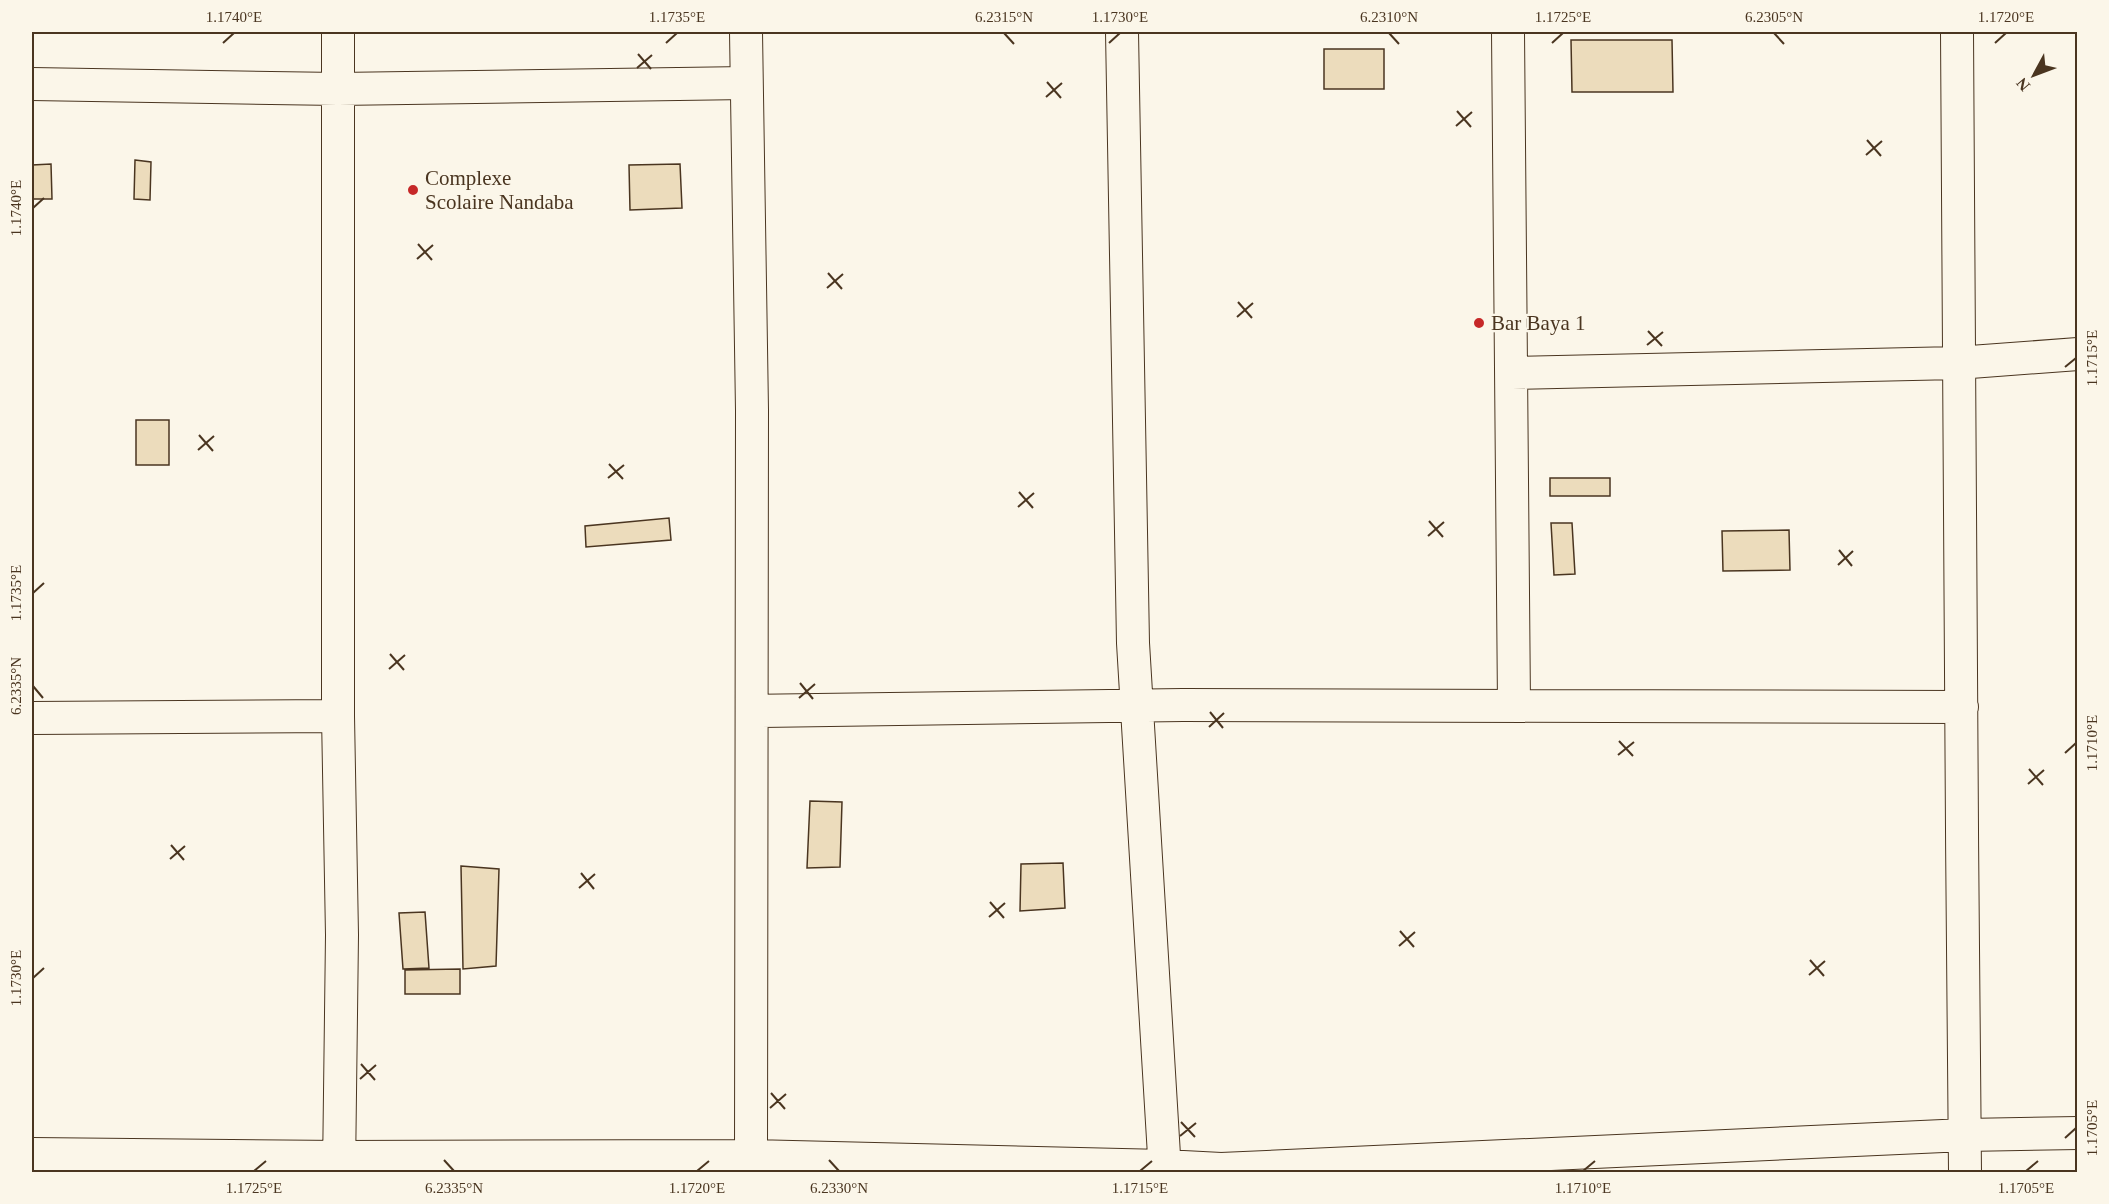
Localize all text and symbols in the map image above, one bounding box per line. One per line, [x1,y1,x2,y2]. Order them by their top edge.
text: 1.1740°E [206,9,262,25]
text: 1.1735°E [649,9,705,25]
text: 6.2315°N [975,9,1033,25]
text: 1.1730°E [1092,9,1148,25]
text: 6.2310°N [1360,9,1418,25]
text: 1.1725°E [1535,9,1591,25]
text: 6.2305°N [1745,9,1803,25]
text: 1.1720°E [1978,9,2034,25]
north arrow [2004,45,2064,105]
text: N [2013,74,2033,94]
place label: Complexe Scolaire Nandaba [425,166,574,214]
text: 1.1740°E [8,180,24,236]
marker: Complexe Scolaire Nandaba [406,183,420,197]
place label: Bar Baya 1 [1491,311,1585,335]
marker: Bar Baya 1 [1472,316,1486,330]
text: 1.1715°E [2084,330,2100,386]
text: 1.1735°E [8,565,24,621]
text: 6.2335°N [8,657,24,715]
text: 1.1710°E [2084,715,2100,771]
text: 1.1730°E [8,950,24,1006]
text: 1.1705°E [2084,1100,2100,1156]
text: 1.1725°E [226,1180,282,1196]
text: 6.2335°N [425,1180,483,1196]
text: 1.1720°E [669,1180,725,1196]
text: 6.2330°N [810,1180,868,1196]
text: 1.1715°E [1112,1180,1168,1196]
text: 1.1710°E [1555,1180,1611,1196]
text: 1.1705°E [1998,1180,2054,1196]

